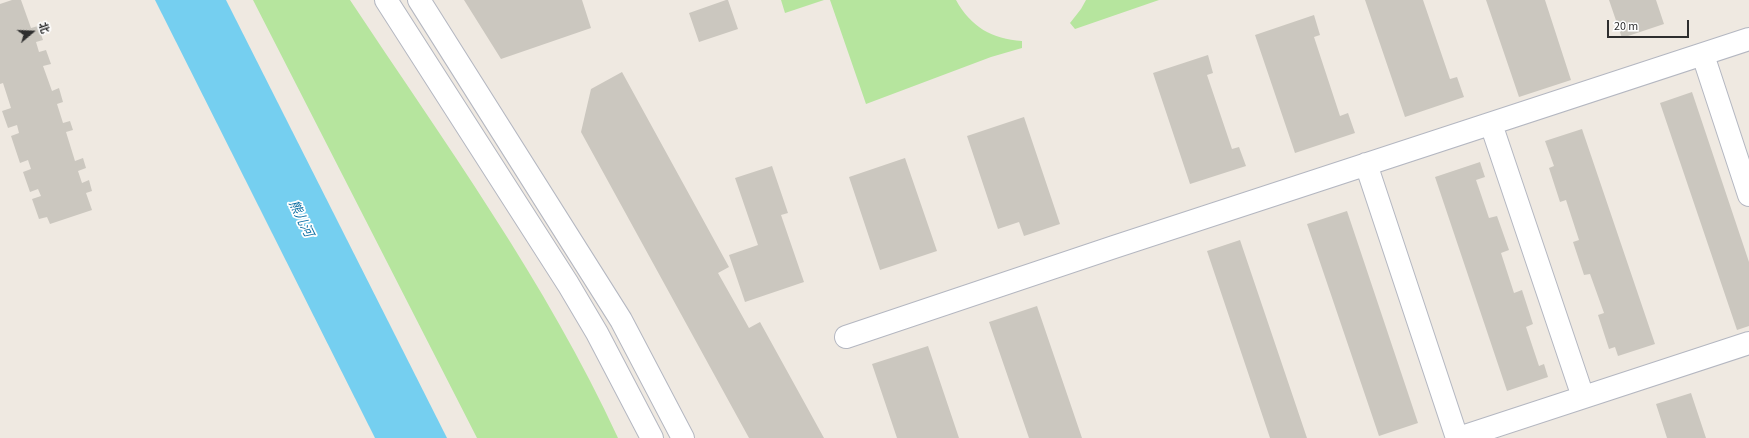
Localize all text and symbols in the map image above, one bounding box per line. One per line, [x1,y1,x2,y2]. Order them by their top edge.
north arrow [12,12,52,52]
scale bar [1609,12,1691,38]
text: 20 m [1614,18,1638,35]
text: 北 [35,20,53,36]
water label: 熊儿河 [284,198,316,240]

